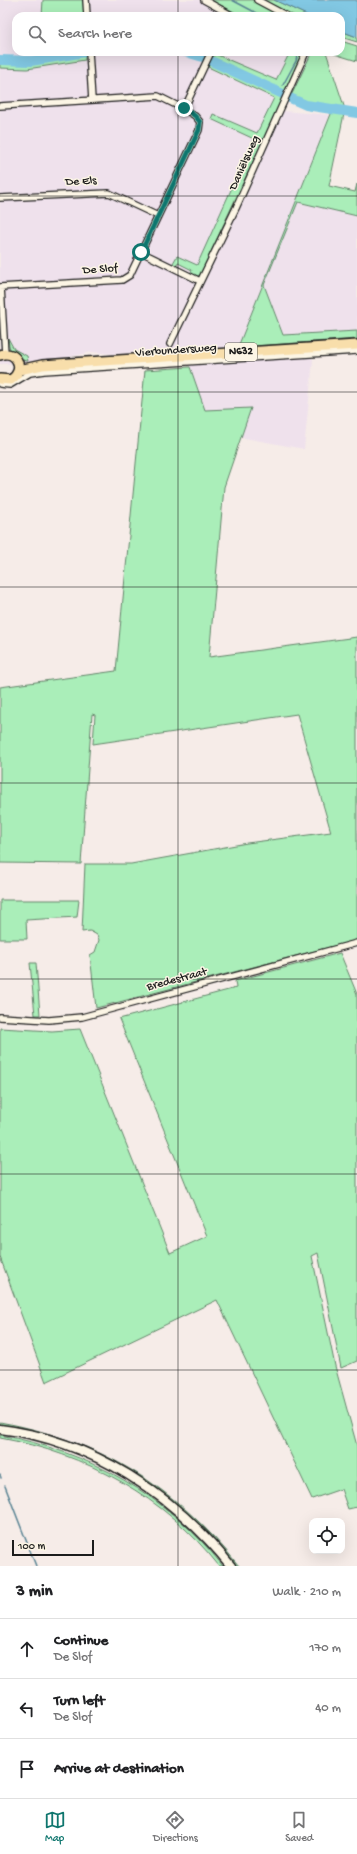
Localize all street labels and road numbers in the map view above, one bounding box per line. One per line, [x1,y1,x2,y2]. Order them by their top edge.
street label: Daniëlsweg [226,133,263,193]
street label: De Els [64,174,98,190]
street label: De Slof [81,262,119,278]
street label: Vierbundersweg [134,341,217,361]
road number: N632 [225,343,257,361]
street label: Bredestraat [144,965,210,995]

